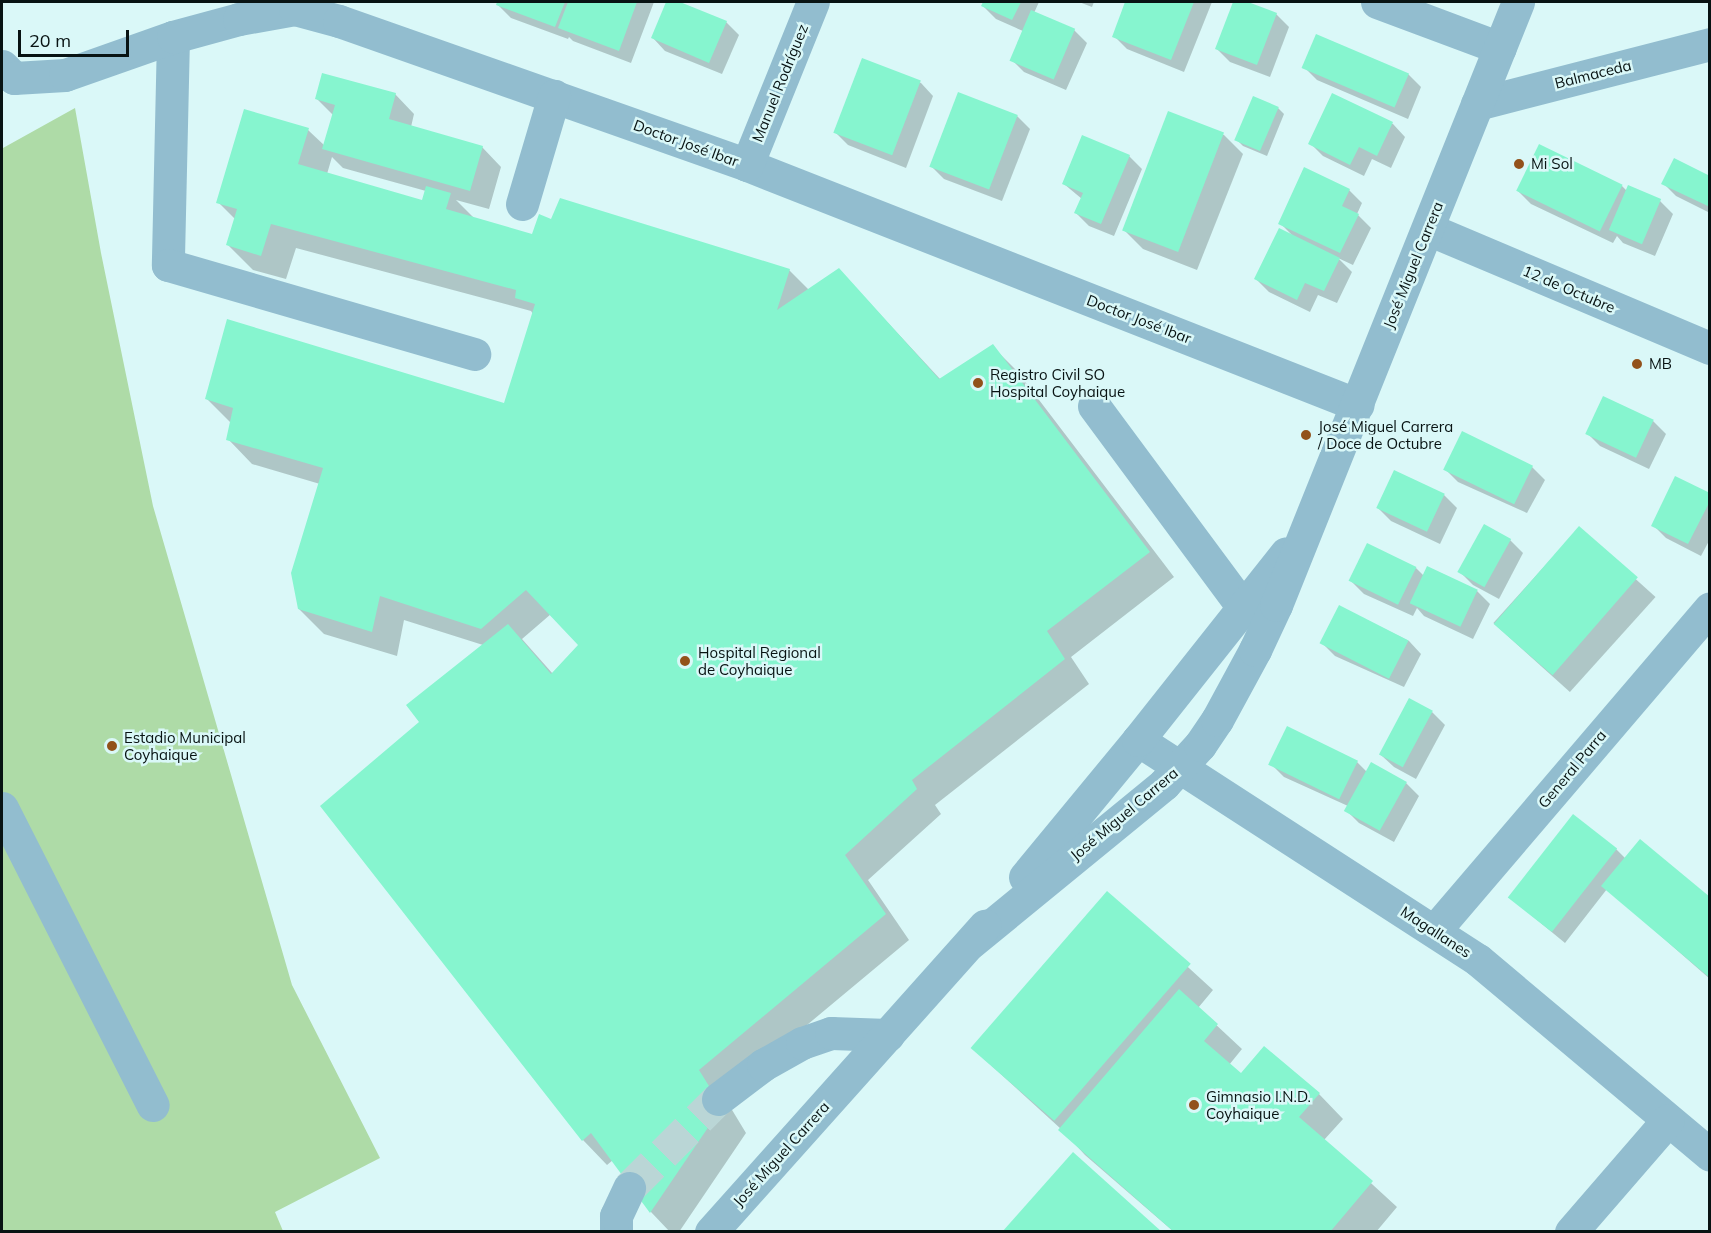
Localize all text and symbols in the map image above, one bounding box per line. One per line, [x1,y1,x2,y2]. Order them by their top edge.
scale bar [21,18,132,56]
street label: Manuel Rodríguez [748,22,812,144]
text: 20 m [29,29,71,52]
street label: Balmaceda [1553,56,1633,92]
street label: Doctor José Ibar [631,116,741,170]
place label: Mi Sol [1531,155,1573,173]
marker: Mi Sol [1512,157,1526,171]
street label: José Miguel Carrera [1379,199,1447,331]
street label: 12 de Octubre [1520,261,1618,317]
street label: Doctor José Ibar [1084,291,1194,347]
place label: MB [1649,355,1672,373]
marker: MB [1630,357,1644,371]
place label: Registro Civil SO Hospital Coyhaique [990,365,1125,400]
marker: Registro Civil SO Hospital Coyhaique [971,376,985,390]
place label: José Miguel Carrera / Doce de Octubre [1318,417,1453,452]
marker: José Miguel Carrera / Doce de Octubre [1299,428,1313,442]
place label: Hospital Regional de Coyhaique [698,643,821,678]
marker: Hospital Regional de Coyhaique [676,652,694,670]
street label: General Parra [1534,726,1610,812]
place label: Estadio Municipal Coyhaique [124,728,246,763]
marker: Estadio Municipal Coyhaique [105,739,119,753]
street label: José Miguel Carrera [1066,764,1182,864]
street label: Magallanes [1397,903,1475,961]
place label: Gimnasio I.N.D. Coyhaique [1206,1087,1311,1122]
street label: José Miguel Carrera [729,1098,833,1210]
marker: Gimnasio I.N.D. Coyhaique [1187,1098,1201,1112]

